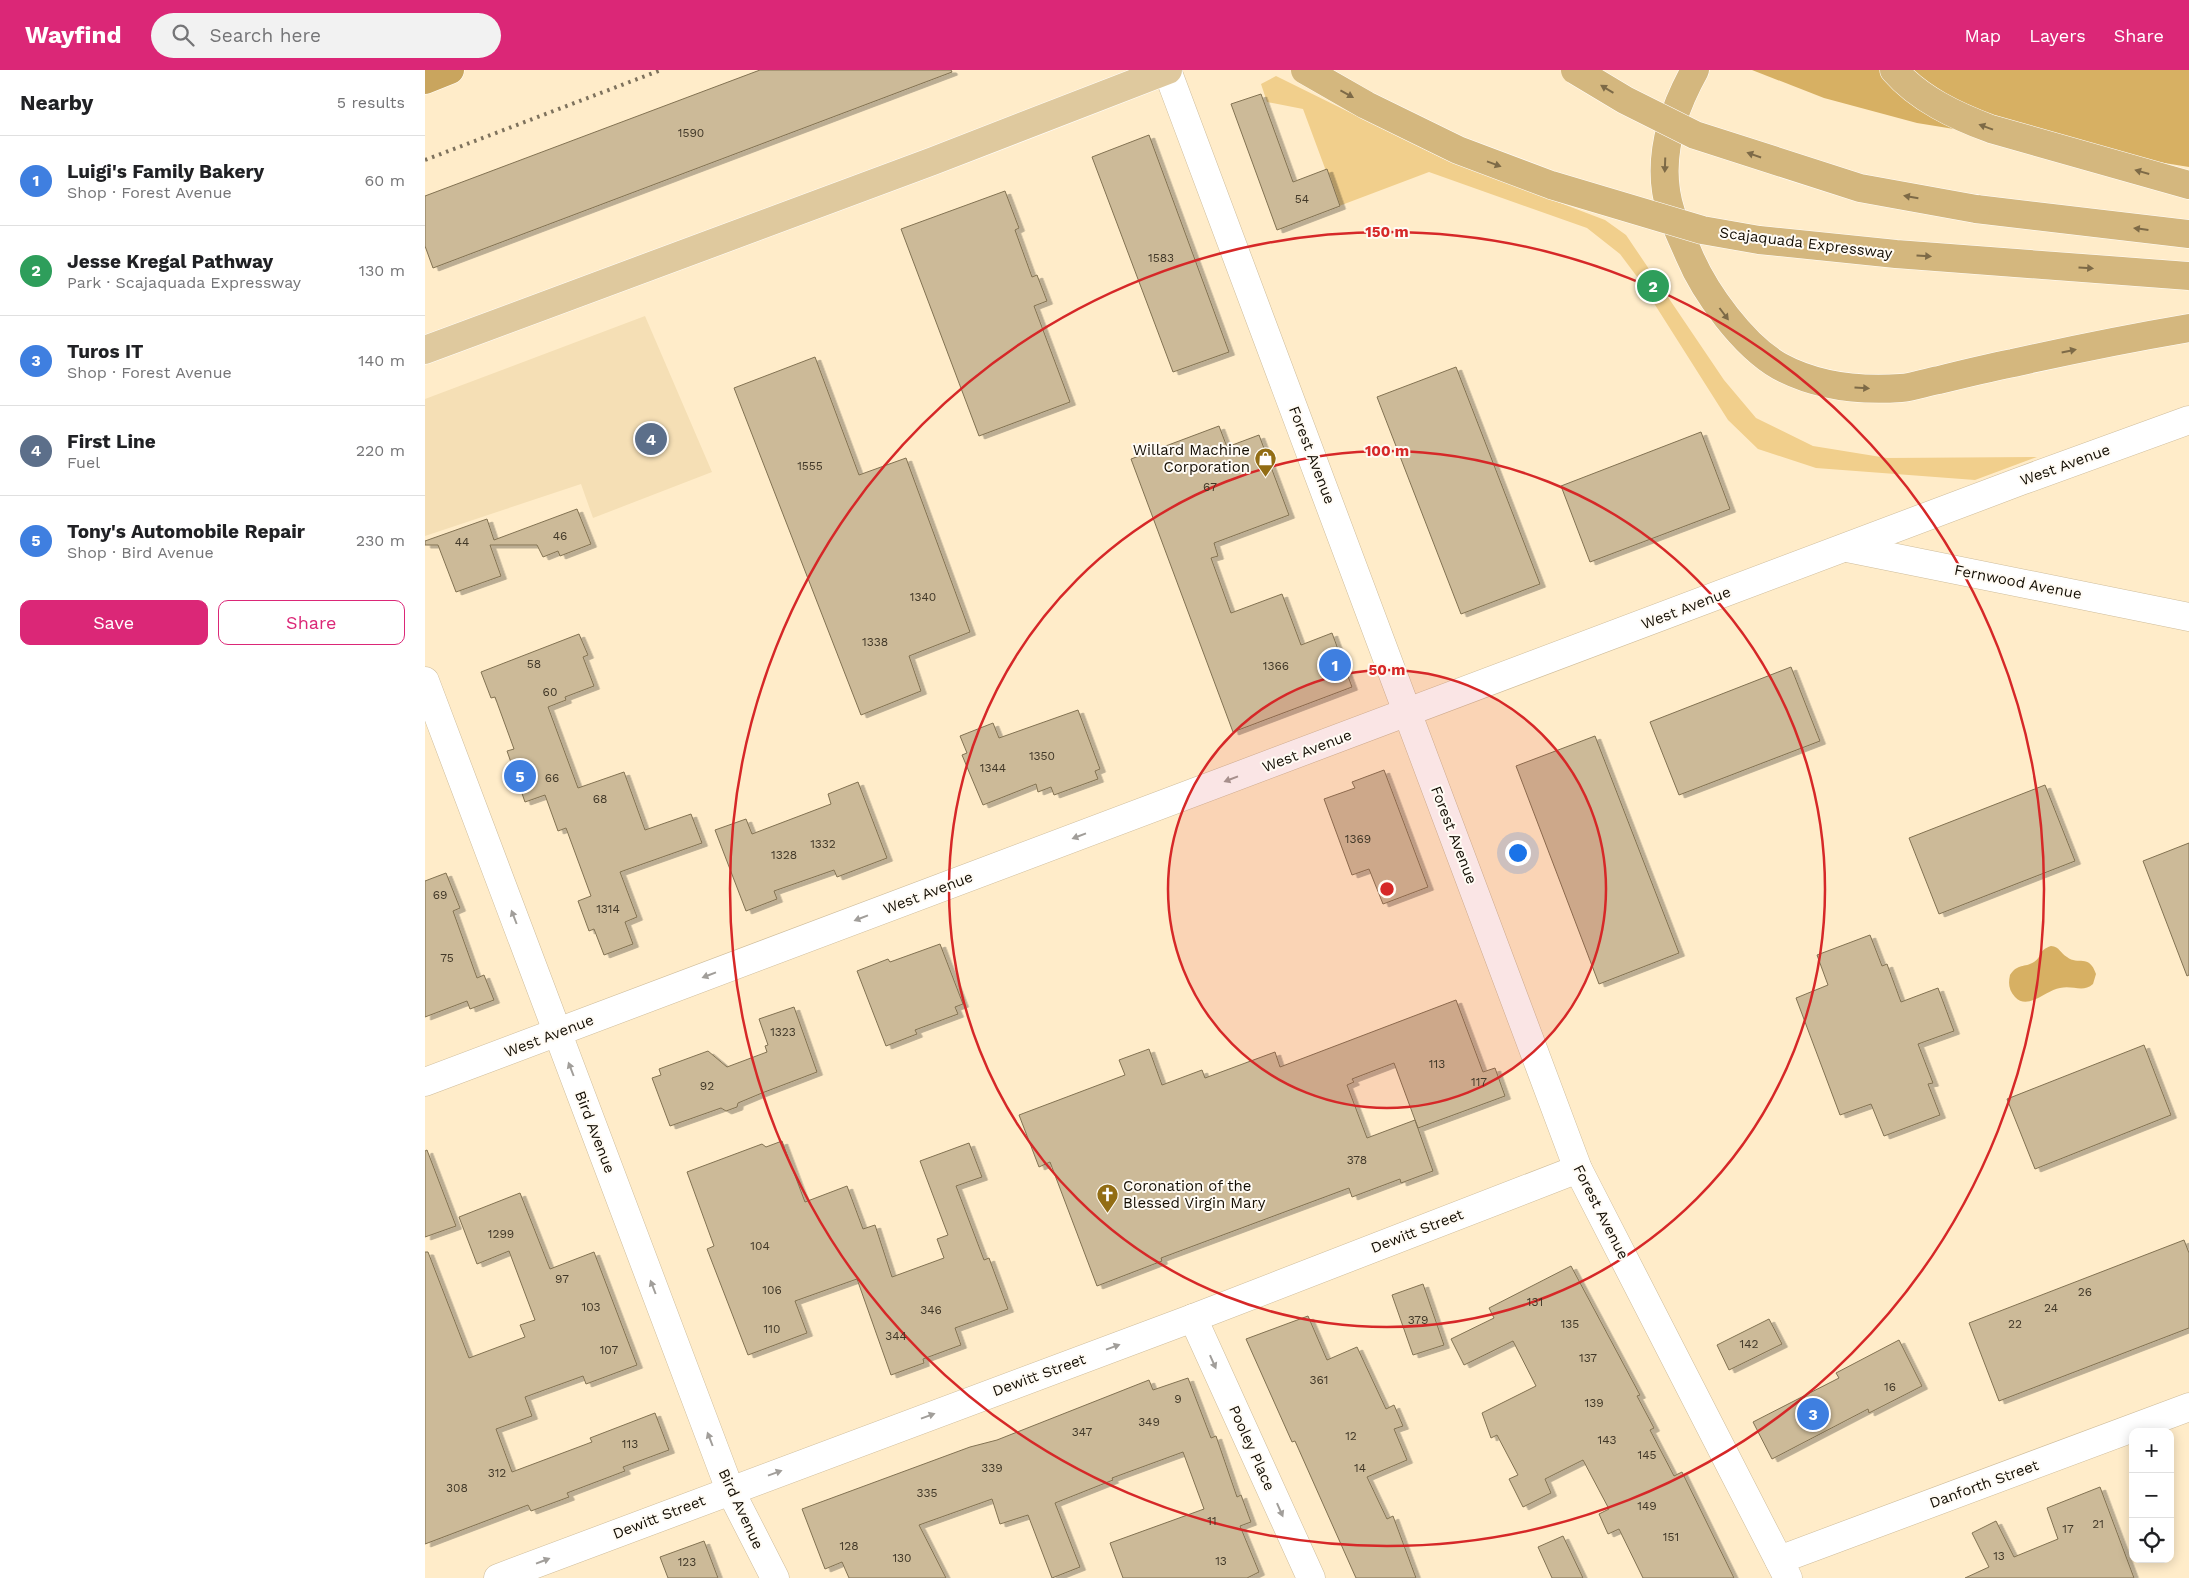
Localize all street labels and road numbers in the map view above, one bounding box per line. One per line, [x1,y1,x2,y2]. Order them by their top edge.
street label: Scajaquada Expressway [1719,223,1894,263]
street label: Forest Avenue [1285,403,1339,507]
street label: West Avenue [2018,440,2112,490]
street label: Fernwood Avenue [1953,561,2083,603]
street label: West Avenue [1639,583,1733,633]
street label: West Avenue [1260,726,1354,776]
street label: Forest Avenue [1427,783,1481,887]
street label: West Avenue [881,868,975,918]
street label: West Avenue [502,1011,596,1061]
street label: Bird Avenue [571,1088,619,1176]
street label: Forest Avenue [1569,1162,1633,1262]
street label: Dewitt Street [1368,1205,1466,1257]
street label: Dewitt Street [990,1350,1089,1400]
street label: Pooley Place [1225,1402,1279,1494]
street label: Danforth Street [1927,1456,2042,1512]
street label: Bird Avenue [715,1466,767,1552]
street label: Dewitt Street [610,1491,708,1543]

